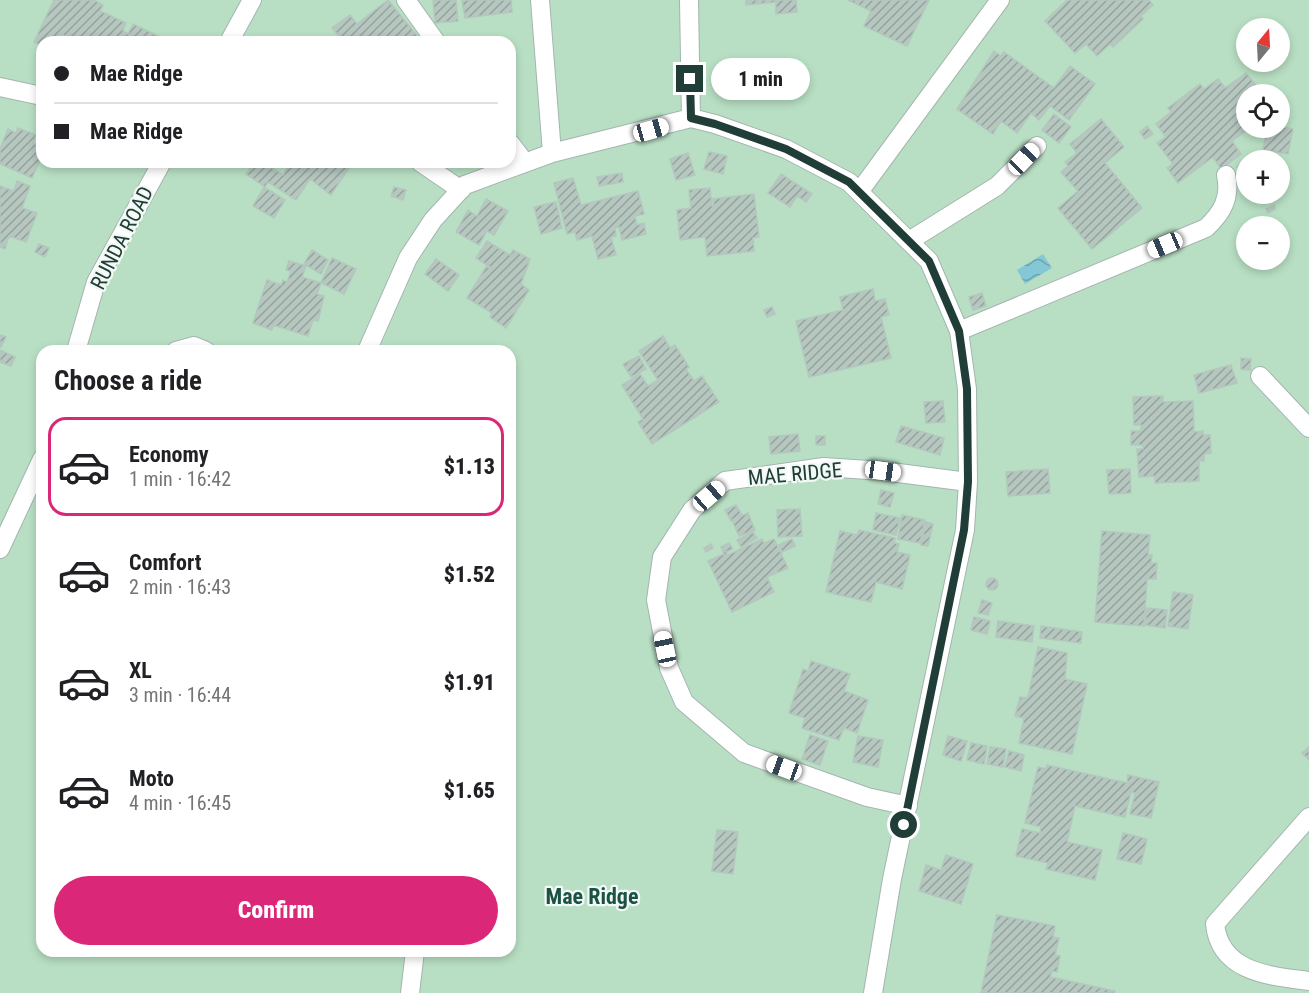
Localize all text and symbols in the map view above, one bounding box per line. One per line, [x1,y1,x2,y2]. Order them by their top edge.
north arrow [1236,18,1290,72]
map controls [1236,18,1290,270]
callout: 1 min [711,58,810,100]
text: Mae Ridge [90,61,183,86]
route end [676,65,703,92]
text: 1 min [738,67,783,91]
button: locate [1236,84,1290,138]
car [631,116,671,144]
text: Mae Ridge [90,119,183,144]
car [1005,140,1043,178]
button: + [1236,150,1290,204]
street label: RUNDA ROAD [86,183,158,293]
button: − [1236,216,1290,270]
car [1145,230,1185,260]
text: Choose a ride [54,365,202,397]
icon: car [57,440,111,494]
text: Economy [129,442,209,467]
text: $1.13 [444,454,495,479]
street label: MAE RIDGE [747,458,843,490]
car [864,460,902,482]
text: 1 min · 16:42 [129,467,231,491]
car [690,477,728,515]
icon: car [57,548,111,602]
text: Comfort [129,550,202,575]
text: $1.52 [444,562,495,587]
text: 2 min · 16:43 [129,575,231,599]
car [652,630,678,668]
icon: car [57,656,111,710]
text: XL [129,658,152,683]
text: $1.91 [444,670,495,695]
text: 3 min · 16:44 [129,683,231,707]
car [764,753,804,783]
icon: car [57,764,111,818]
text: Moto [129,766,174,791]
text: $1.65 [444,778,495,803]
text: 4 min · 16:45 [129,791,231,815]
route start [890,811,917,838]
button: Confirm [54,876,498,945]
district label: Mae Ridge [546,884,638,909]

